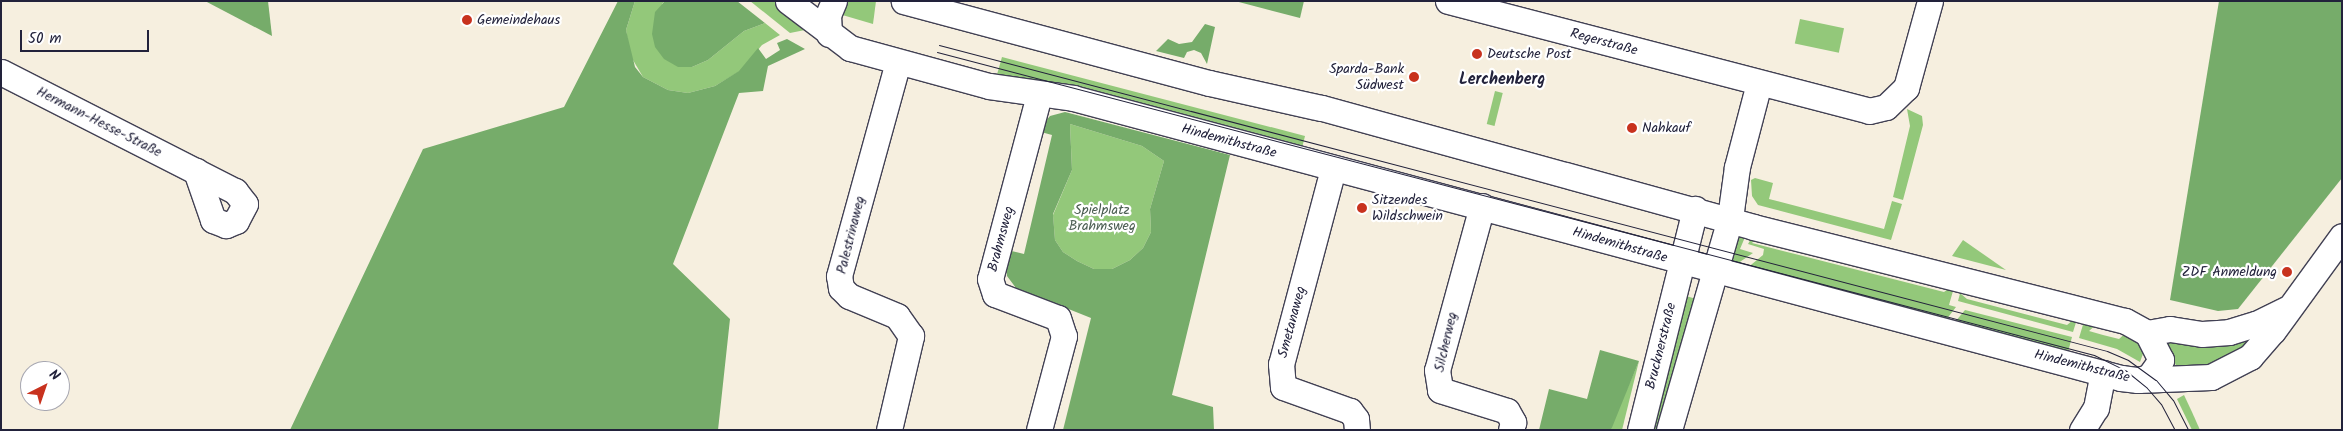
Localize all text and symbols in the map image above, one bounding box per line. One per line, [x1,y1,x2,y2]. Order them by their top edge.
place label: Gemeindehaus [477,12,560,28]
marker: Gemeindehaus [461,14,473,26]
scale bar [22,20,151,52]
street label: Regerstraße [1568,25,1640,59]
text: 50 m [28,27,62,51]
place label: Deutsche Post [1487,46,1571,62]
marker: Deutsche Post [1471,48,1483,60]
place label: Sparda-Bank Südwest [1329,61,1404,94]
district label: Lerchenberg [1459,70,1545,90]
marker: Sparda-Bank Südwest [1408,71,1420,83]
street label: Hermann-Hesse-Straße [34,83,164,161]
street label: Hindemithstraße [1180,120,1278,162]
place label: Nahkauf [1642,120,1691,136]
marker: Nahkauf [1626,122,1638,134]
place label: Sitzendes Wildschwein [1372,192,1443,224]
street label: Palestrinaweg [833,194,869,276]
park label: Spielplatz Brahmsweg [1068,202,1136,234]
marker: Sitzendes Wildschwein [1356,202,1368,214]
street label: Brahmsweg [984,204,1018,274]
street label: Hindemithstraße [1571,223,1669,267]
place label: ZDF Anmeldung [2182,264,2277,280]
marker: ZDF Anmeldung [2281,266,2293,278]
street label: Smetanaweg [1274,284,1310,360]
street label: Brucknerstraße [1642,301,1680,391]
street label: Silcherweg [1431,310,1461,374]
street label: Hindemithstraße [2032,346,2132,386]
north arrow [20,361,70,411]
text: N [44,364,65,387]

